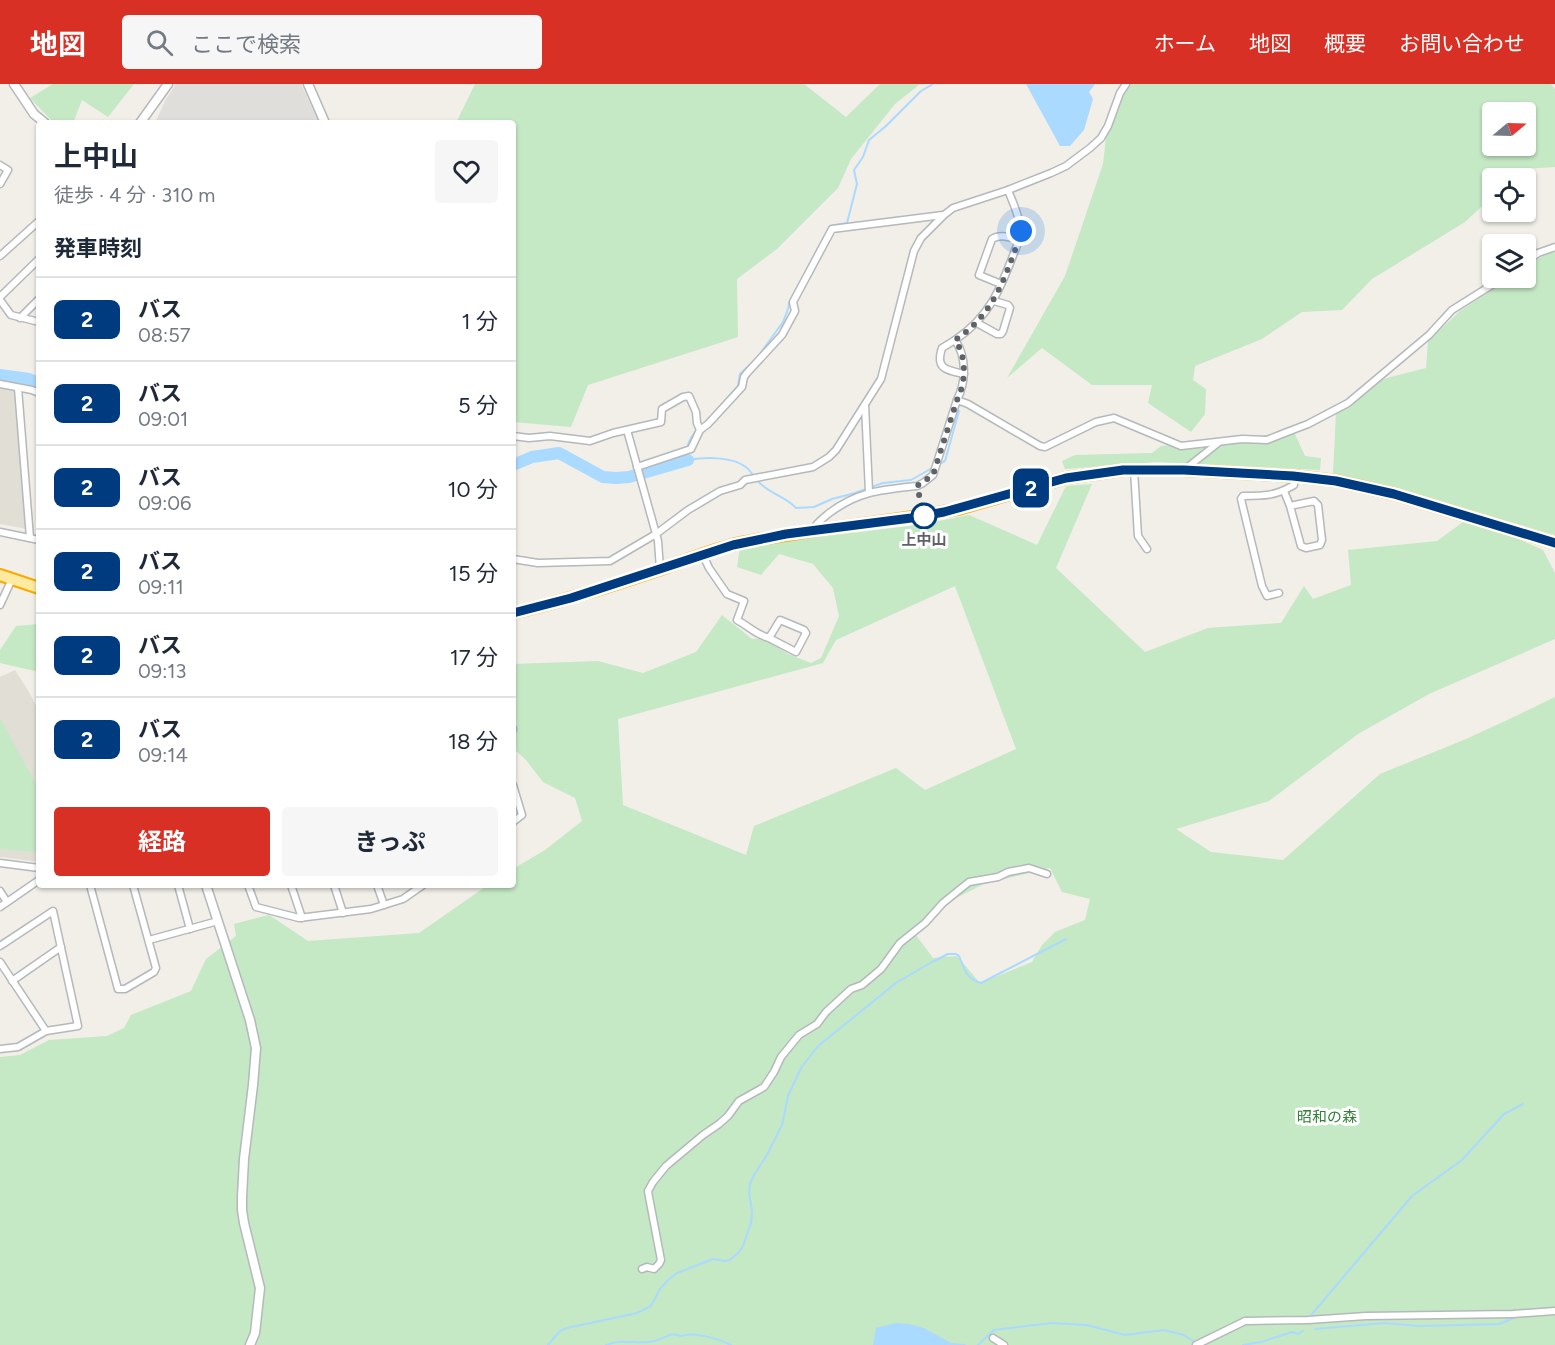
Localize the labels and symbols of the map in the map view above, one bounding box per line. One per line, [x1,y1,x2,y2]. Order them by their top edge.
north arrow [1482,102,1536,156]
your location [1006,216,1036,246]
line badge: 2 [1012,468,1050,508]
marker: 上中山 [911,503,937,529]
place label: 上中山 [901,531,947,549]
park label: 昭和の森 [1297,1108,1357,1126]

